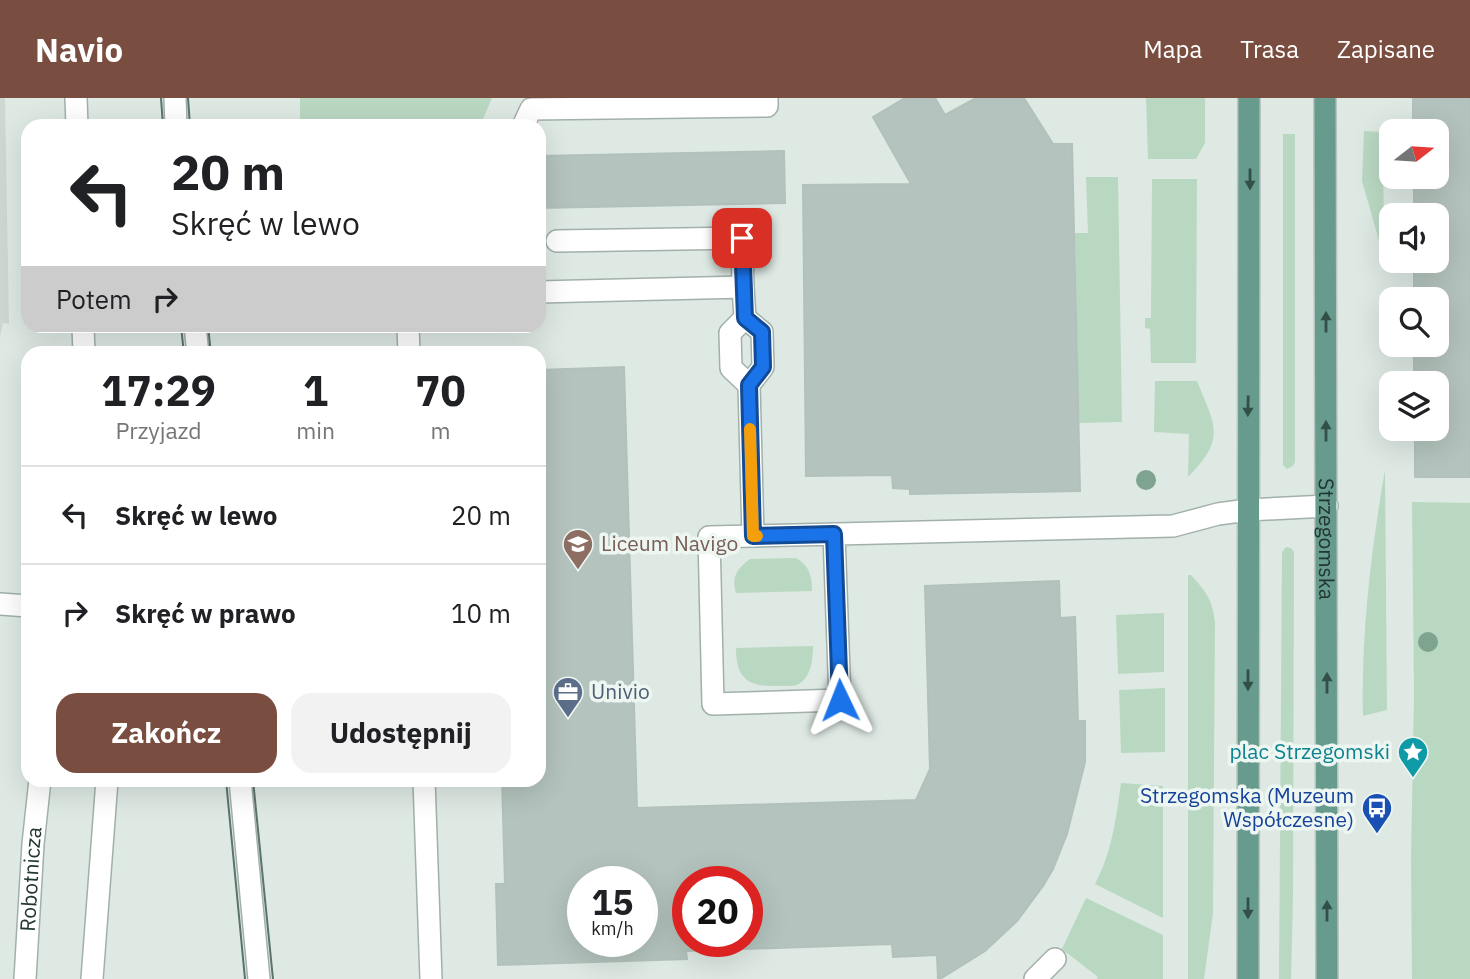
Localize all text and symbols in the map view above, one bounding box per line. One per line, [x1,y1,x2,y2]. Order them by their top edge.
text: Navio [35,28,123,71]
text: Mapa [1143,33,1202,65]
text: Trasa [1240,33,1299,65]
text: Zapisane [1337,33,1435,65]
north arrow [1379,119,1449,189]
map controls [1379,119,1449,441]
text: 20 m [171,140,285,203]
icon: left [56,147,147,238]
one-way arrow [1244,168,1256,190]
text: Skręć w lewo [171,202,360,244]
button: sound [1379,203,1449,273]
pin [712,208,772,268]
icon: arrive [723,219,761,257]
icon: right [146,280,184,318]
text: Potem [56,282,132,316]
button: search [1379,287,1449,357]
one-way arrow [1320,311,1332,333]
text: 17:29 [101,363,216,418]
text: 1 [303,363,328,418]
text: 70 [415,363,466,418]
button: layers [1379,371,1449,441]
one-way arrow [1242,396,1254,418]
text: Przyjazd [116,415,202,445]
text: min [296,415,335,445]
text: m [430,415,451,445]
one-way arrow [1321,420,1332,442]
street label: Strzegomska [1313,478,1341,600]
icon: left [56,496,94,534]
text: Skręć w lewo [115,498,277,532]
text: 20 m [451,498,511,532]
school or university icon: Liceum Navigo [561,527,595,571]
place label: Liceum Navigo [601,529,738,557]
icon: right [56,594,94,632]
text: Skręć w prawo [115,596,296,630]
text: 10 m [451,596,511,630]
position arrow [803,663,877,737]
one-way arrow [1242,670,1254,692]
one-way arrow [1321,672,1333,694]
office icon: Univio [551,675,585,719]
place label: Univio [591,677,650,705]
button: Zakończ [56,693,277,773]
button: Udostępnij [291,693,511,773]
place icon: plac Strzegomski [1396,735,1430,779]
place label: plac Strzegomski [1229,737,1390,765]
place label: Strzegomska (Muzeum Współczesne) [1140,781,1354,833]
bus stop icon: Strzegomska (Muzeum Współczesne) [1360,791,1394,835]
street label: Robotnicza [13,825,48,932]
speed limit sign: 20 [672,866,763,957]
text: 15 [591,879,634,925]
one-way arrow [1242,897,1254,919]
one-way arrow [1321,900,1333,922]
text: km/h [591,917,634,940]

